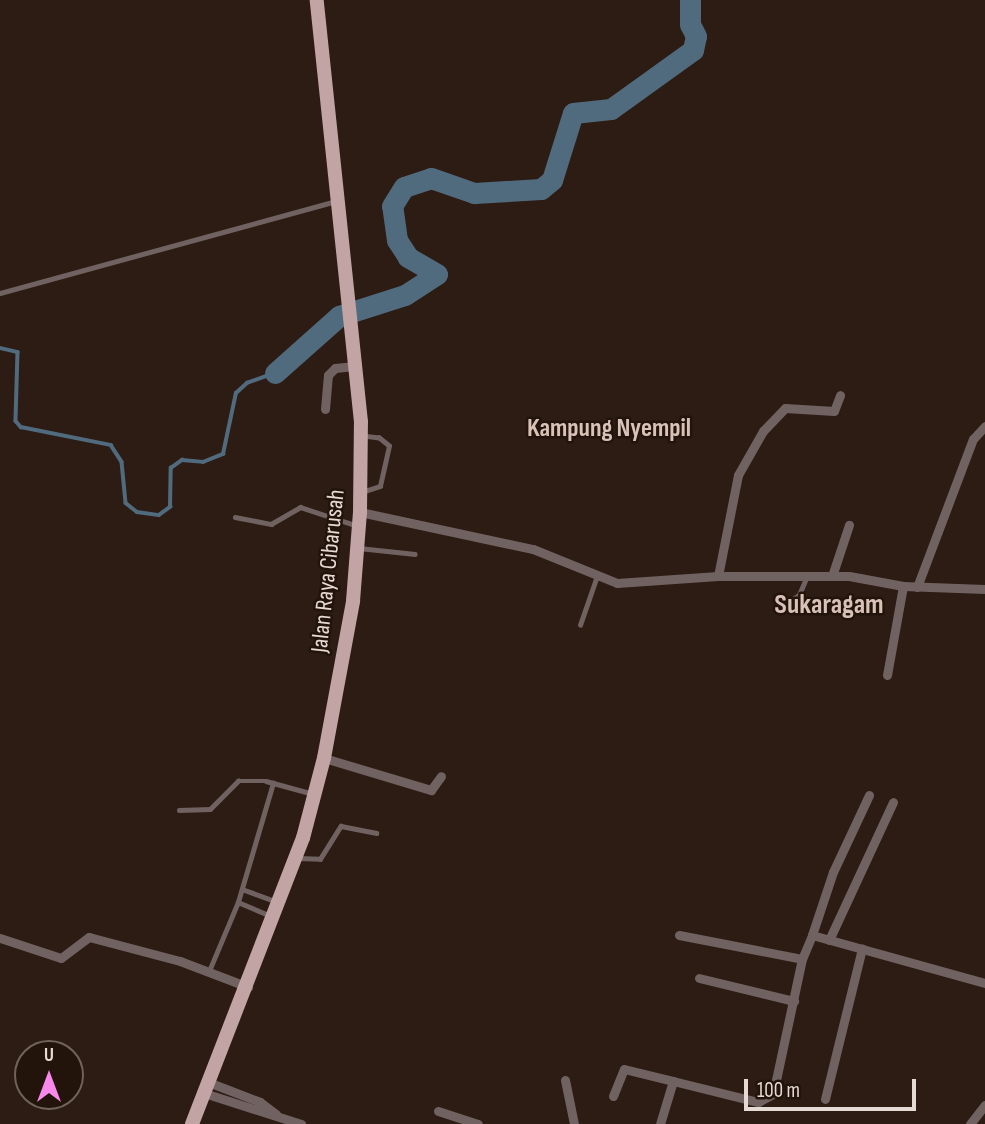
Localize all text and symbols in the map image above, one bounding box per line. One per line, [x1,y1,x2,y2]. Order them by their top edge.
district label: Kampung Nyempil [527,413,691,445]
street label: Jalan Raya Cibarusah [305,488,351,654]
district label: Sukaragam [774,588,884,622]
north arrow [14,1040,84,1110]
text: U [44,1044,54,1067]
scale bar [747,1064,918,1108]
text: 100 m [757,1078,800,1103]

